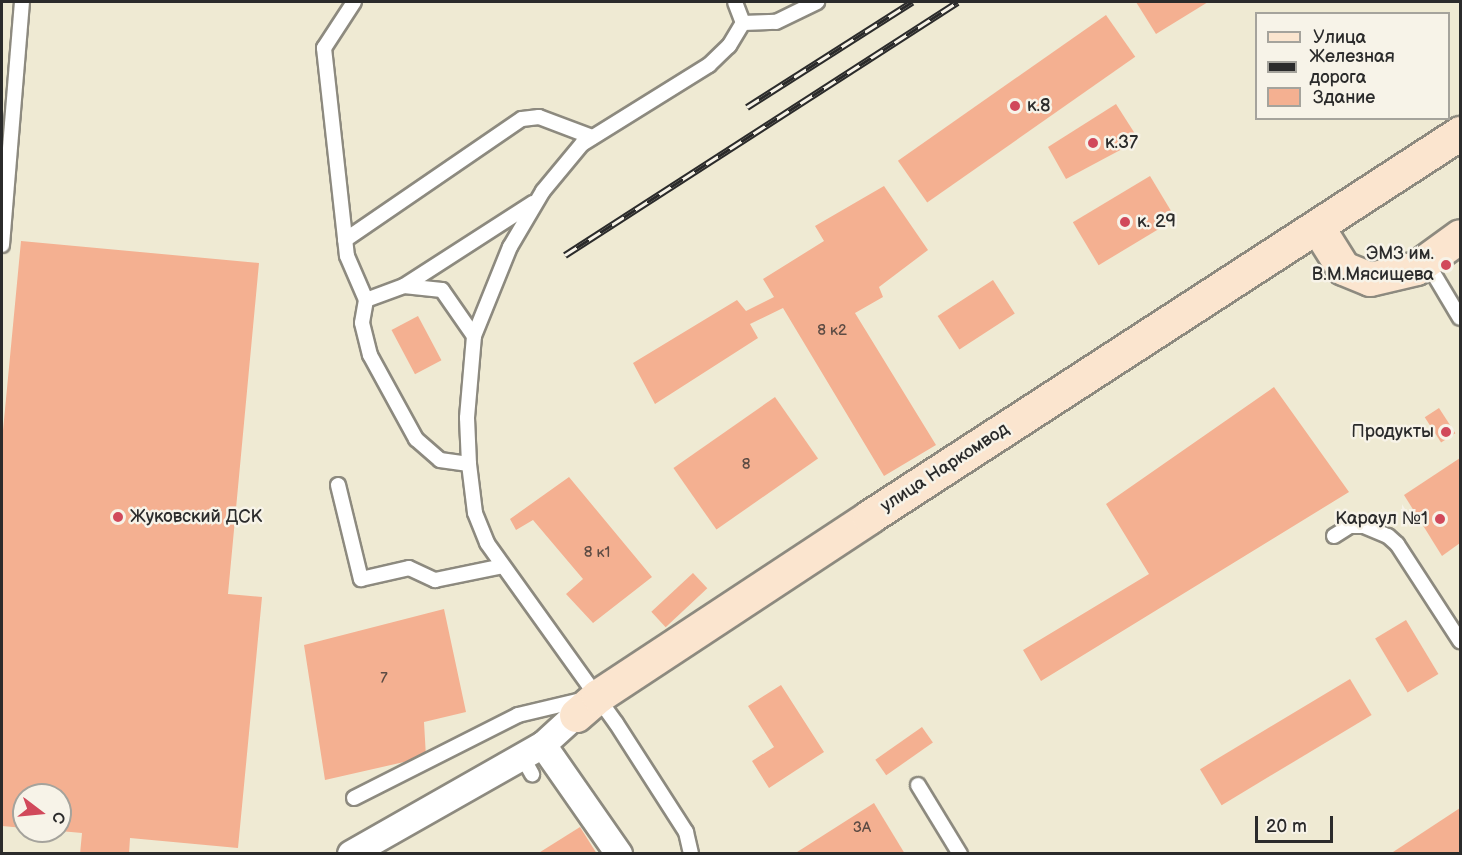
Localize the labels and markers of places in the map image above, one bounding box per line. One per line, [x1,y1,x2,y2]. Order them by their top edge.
place label: к.8 [1027,95,1051,117]
marker: к.8 [1008,99,1022,113]
place label: к.37 [1105,132,1138,154]
marker: к.37 [1086,136,1100,150]
place label: к. 29 [1137,211,1176,233]
marker: к. 29 [1118,215,1132,229]
place label: ЭМЗ им. В.М.Мясищева [1312,244,1434,286]
marker: ЭМЗ им. В.М.Мясищева [1439,258,1453,272]
place label: Продукты [1351,421,1434,443]
marker: Продукты [1439,425,1453,439]
place label: Жуковский ДСК [130,506,262,528]
place label: Караул №1 [1335,508,1428,530]
marker: Жуковский ДСК [111,510,125,524]
marker: Караул №1 [1433,512,1447,526]

